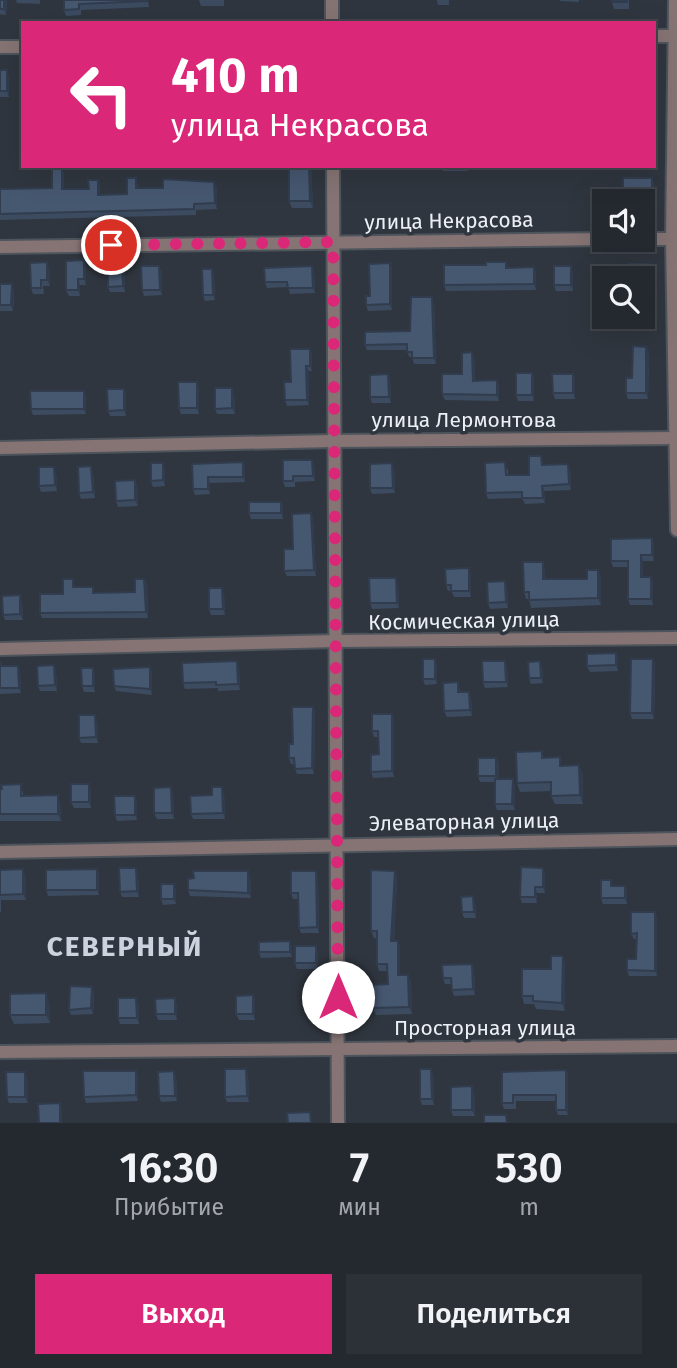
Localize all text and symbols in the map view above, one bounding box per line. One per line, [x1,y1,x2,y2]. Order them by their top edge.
text: 410 m [171,46,300,105]
icon: left [56,49,147,140]
text: улица Некрасова [171,106,429,144]
map controls [592,189,655,329]
button: sound [592,189,655,252]
street label: улица Некрасова [364,207,534,235]
pin [81,215,141,275]
icon: arrive [92,226,130,264]
button: search [592,266,655,329]
street label: улица Лермонтова [372,407,556,433]
street label: Космическая улица [368,606,560,636]
street label: Элеваторная улица [369,807,559,837]
district label: СЕВЕРНЫЙ [47,930,203,963]
position arrow [301,960,375,1034]
street label: Просторная улица [394,1015,576,1041]
text: 16:30 [120,1143,219,1193]
text: 7 [350,1143,369,1193]
text: 530 [495,1143,563,1193]
text: Прибытие [114,1193,224,1221]
text: мин [338,1193,381,1221]
text: m [519,1193,539,1221]
button: Выход [35,1274,332,1354]
button: Поделиться [346,1274,642,1354]

